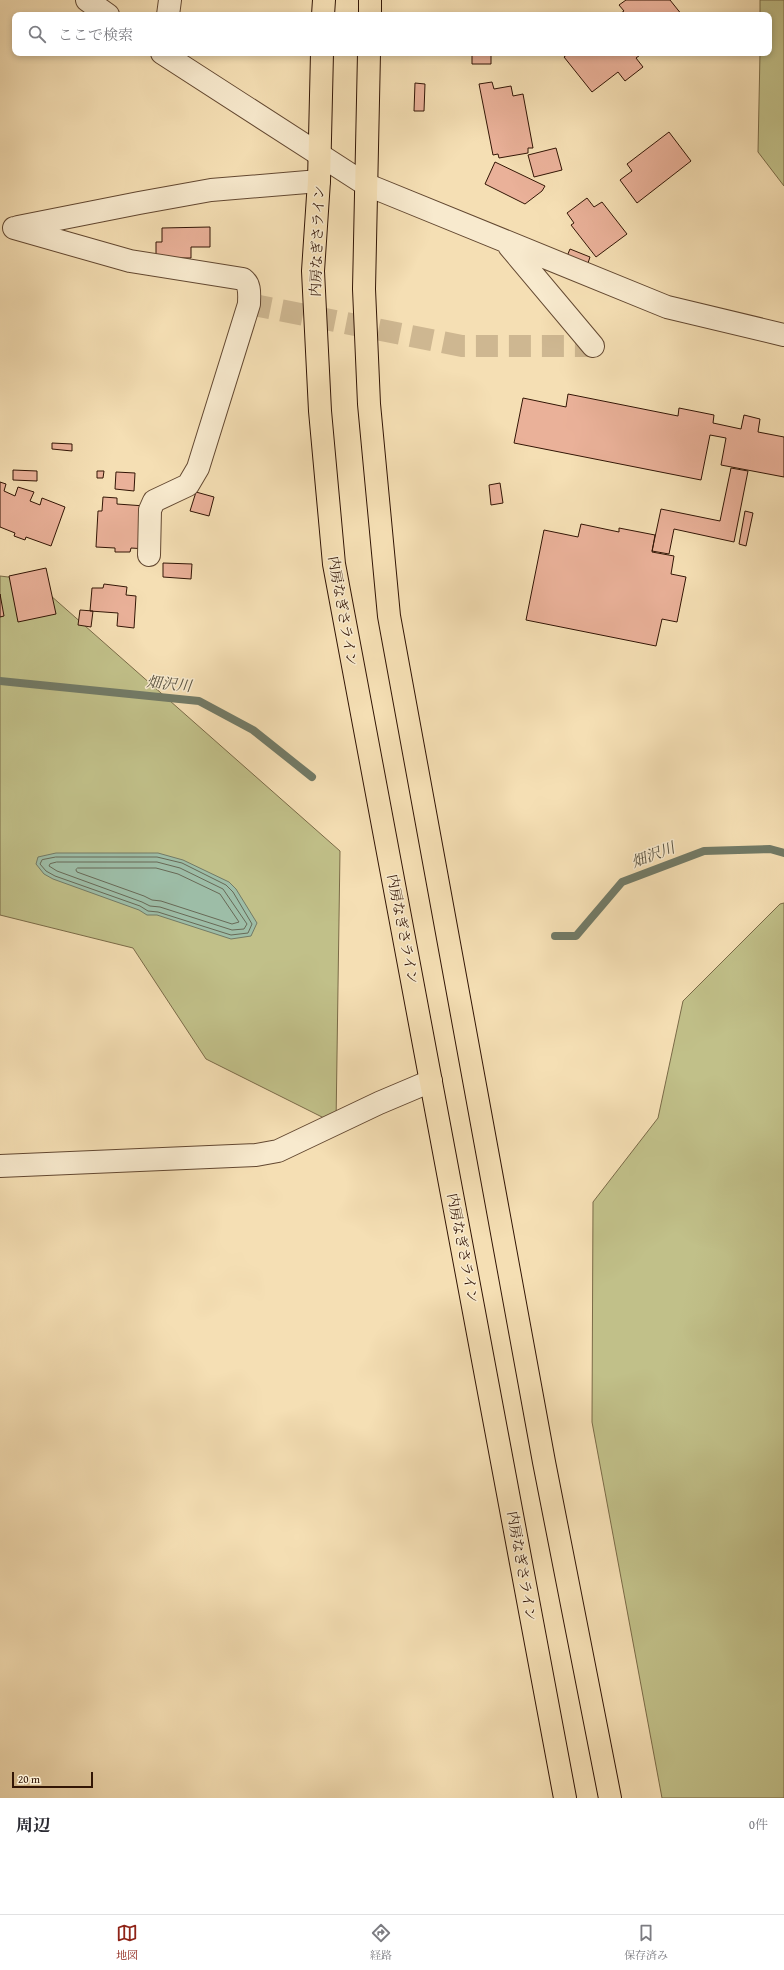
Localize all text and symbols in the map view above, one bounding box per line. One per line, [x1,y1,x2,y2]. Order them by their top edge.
search box [12,12,772,56]
icon: search [26,23,48,45]
text: ここで検索 [58,24,133,45]
street label: 内房なぎさライン [305,185,329,297]
street label: 内房なぎさライン [323,554,363,668]
water label: 畑沢川 [146,671,195,697]
water label: 畑沢川 [628,836,679,872]
street label: 内房なぎさライン [383,872,423,986]
street label: 内房なぎさライン [443,1191,483,1305]
street label: 内房なぎさライン [502,1509,542,1623]
scale bar [12,1770,93,1789]
text: 20 m [18,1771,40,1787]
text: 周辺 [16,1812,50,1837]
text: 0件 [749,1815,768,1834]
tab: 地図 [116,1922,138,1963]
tab: 経路 [370,1922,392,1963]
tab: 保存済み [624,1922,668,1963]

